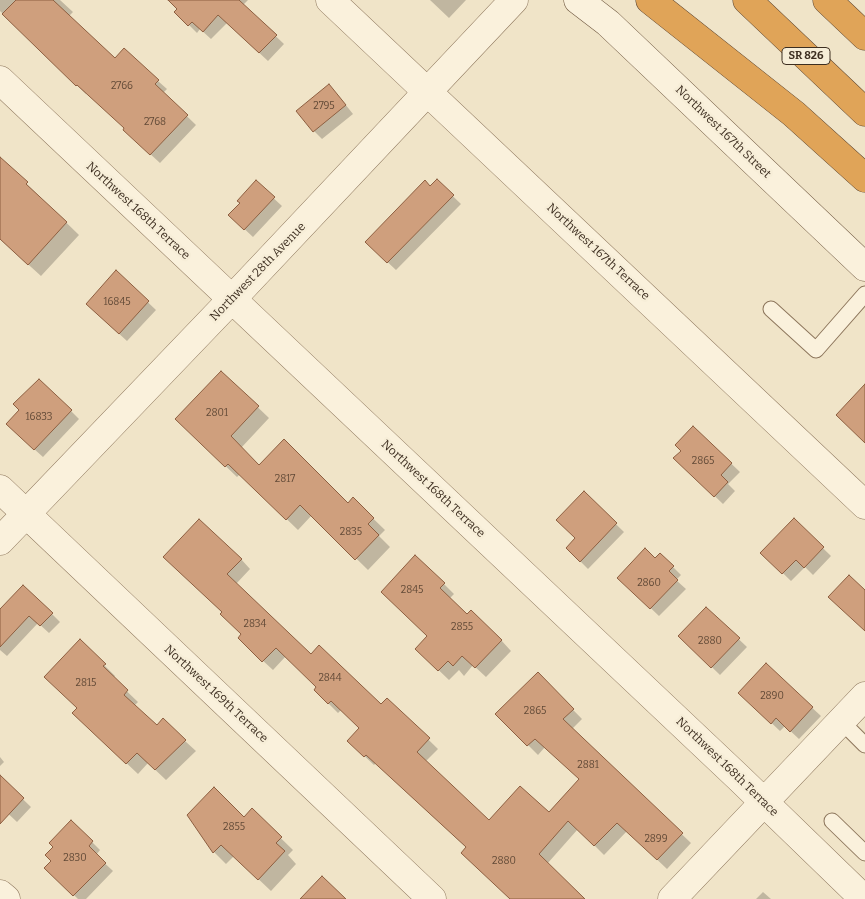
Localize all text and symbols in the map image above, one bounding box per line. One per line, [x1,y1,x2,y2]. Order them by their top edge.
road number: SR 826 [782,48,830,64]
house number: 2766 [111,80,133,92]
street label: Northwest 167th Street [672,83,774,181]
house number: 2795 [313,100,335,112]
house number: 2768 [144,116,166,128]
street label: Northwest 168th Terrace [83,159,193,263]
street label: Northwest 167th Terrace [544,201,652,303]
street label: Northwest 28th Avenue [207,220,309,324]
house number: 16845 [103,296,131,308]
house number: 2801 [206,407,228,419]
house number: 16833 [26,411,52,423]
street label: Northwest 168th Terrace [378,437,488,541]
house number: 2865 [692,455,714,467]
house number: 2817 [275,473,295,485]
house number: 2835 [340,526,362,538]
house number: 2860 [637,577,661,589]
house number: 2845 [401,584,423,596]
house number: 2834 [244,618,266,630]
house number: 2855 [451,621,473,633]
house number: 2880 [698,635,722,647]
street label: Northwest 169th Terrace [161,642,271,746]
house number: 2844 [318,672,342,684]
house number: 2815 [76,677,96,689]
house number: 2890 [760,690,784,702]
house number: 2865 [524,705,546,717]
street label: Northwest 168th Terrace [673,714,781,820]
house number: 2881 [577,759,599,771]
house number: 2855 [223,821,245,833]
house number: 2899 [644,833,668,845]
house number: 2830 [63,852,87,864]
house number: 2880 [492,855,516,867]

